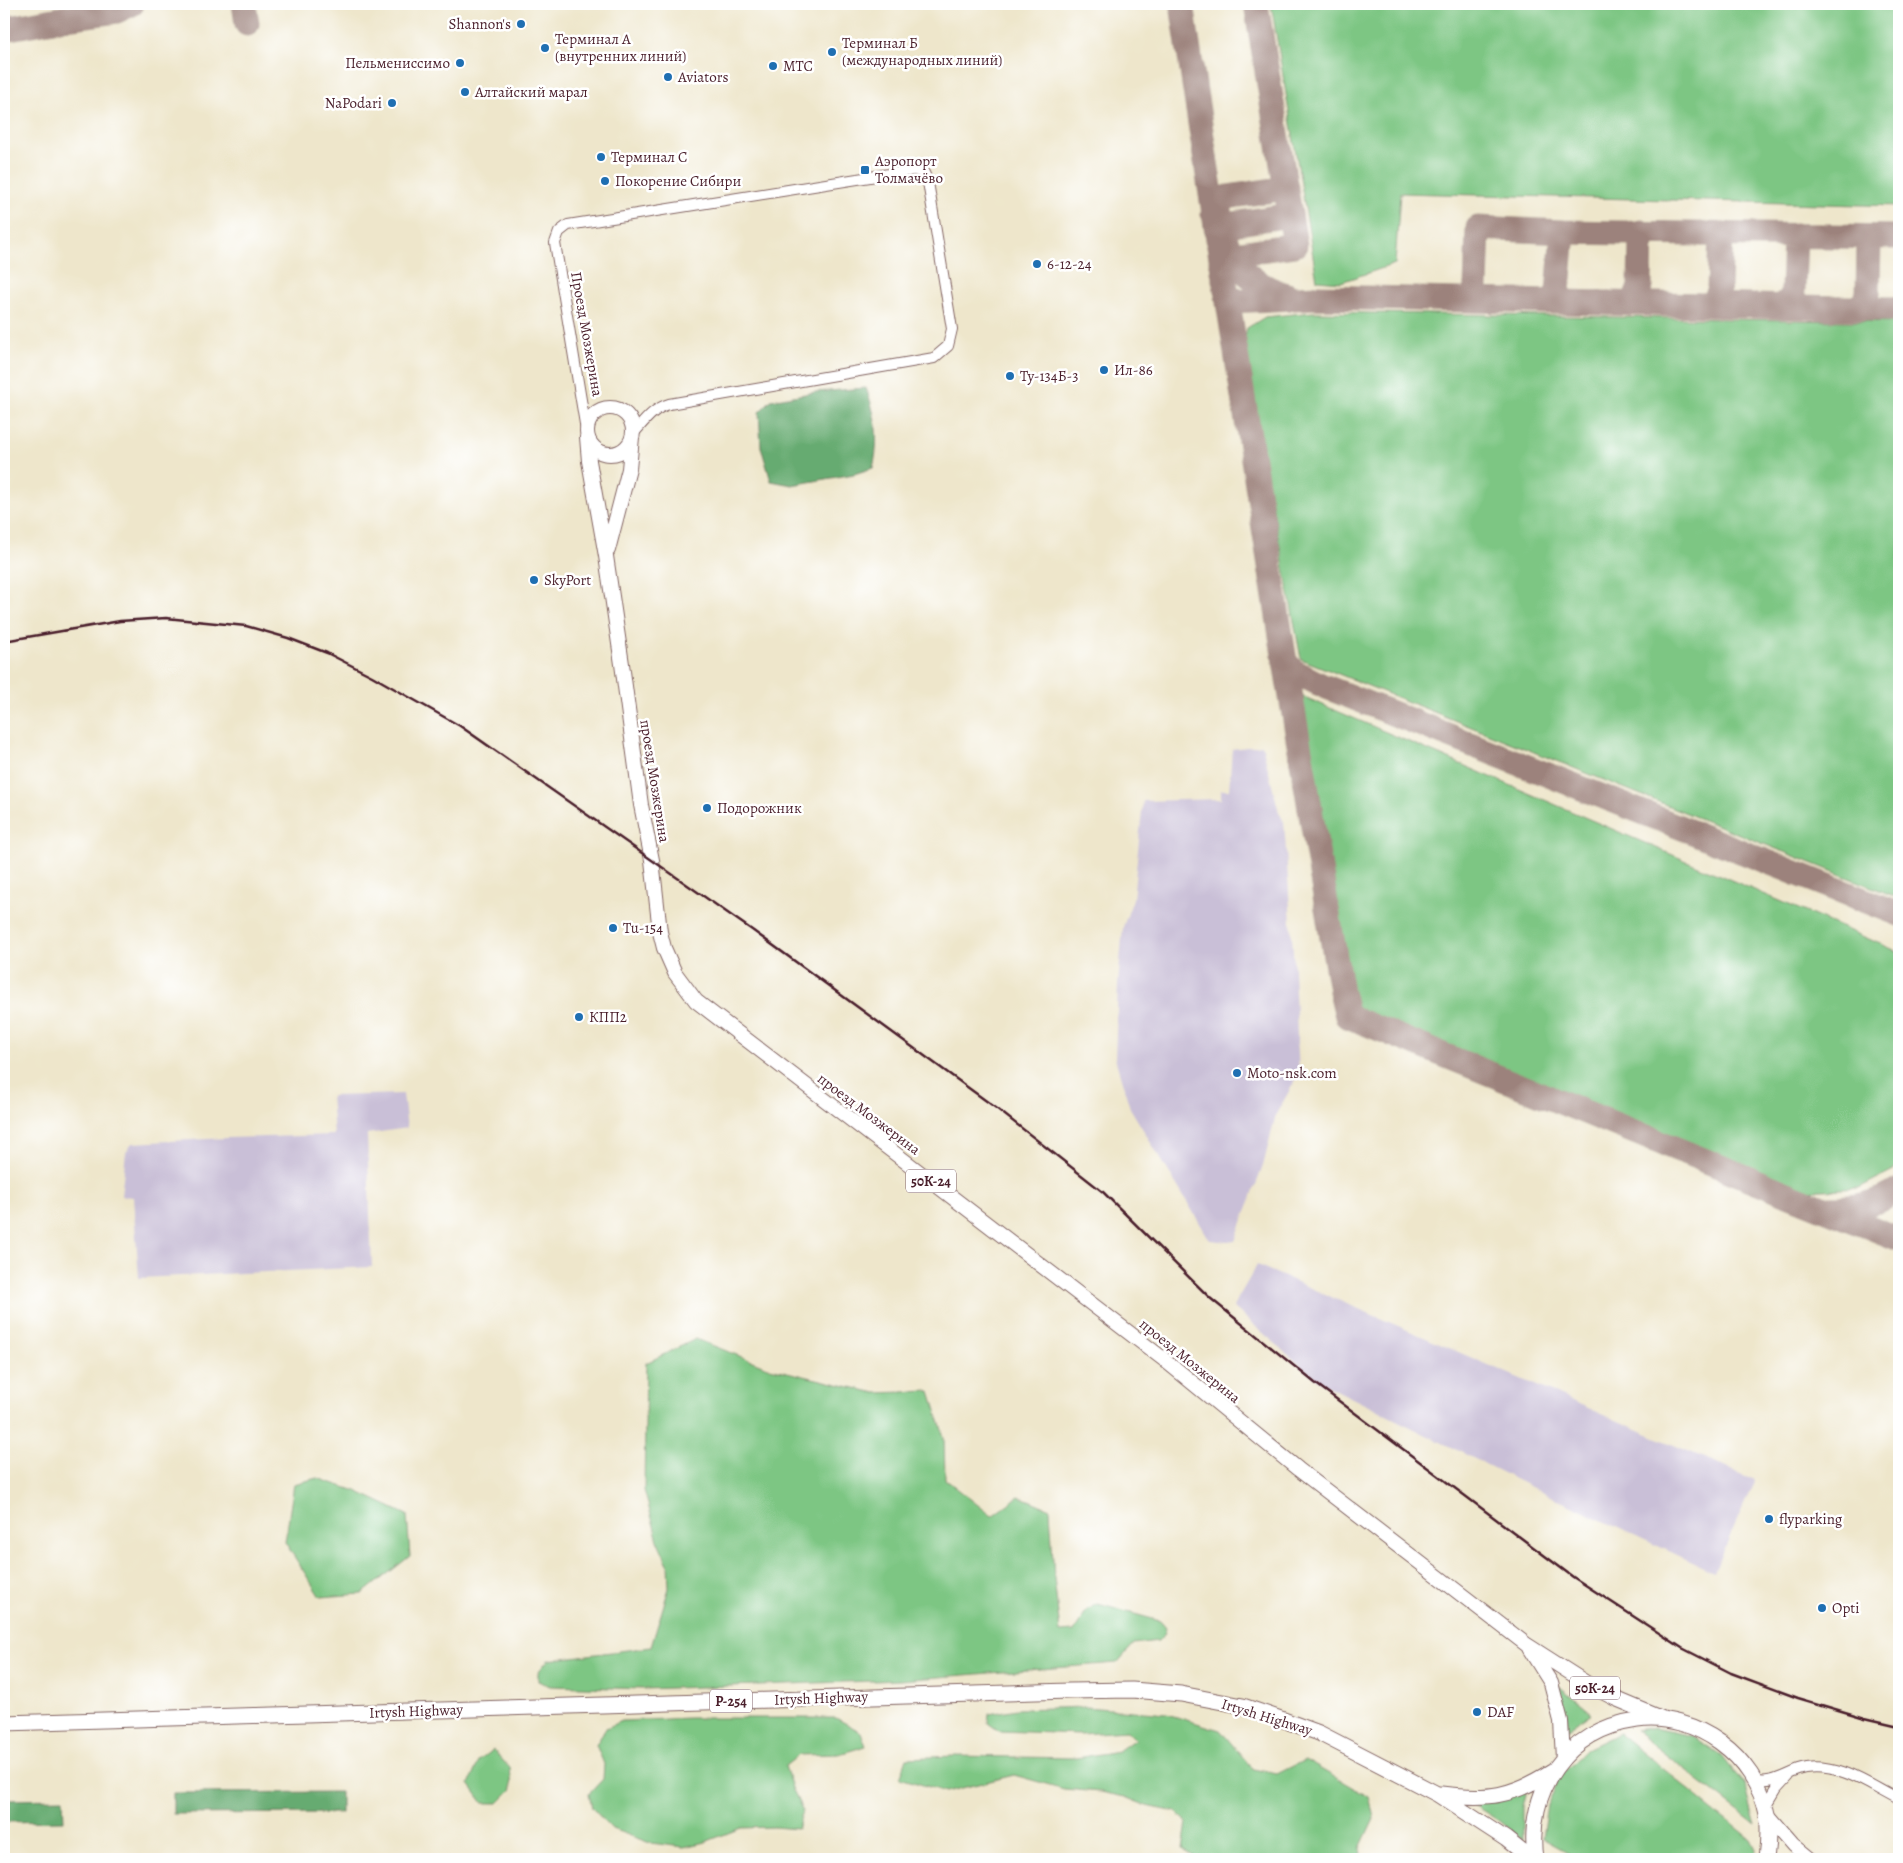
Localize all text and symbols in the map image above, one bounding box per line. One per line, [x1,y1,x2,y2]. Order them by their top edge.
place label: Shannon's [449,14,511,34]
marker: Shannon's [515,18,527,30]
place label: Терминал А (внутренних линий) [555,29,686,66]
place label: Терминал Б (международных линий) [842,33,1002,70]
marker: Терминал А (внутренних линий) [539,42,551,54]
marker: Терминал Б (международных линий) [826,46,838,58]
place label: Пельмениссимо [345,53,450,73]
place label: МТС [783,56,813,76]
marker: Пельмениссимо [454,57,466,69]
marker: МТС [767,60,779,72]
place label: Aviators [677,67,729,87]
marker: Aviators [662,71,674,83]
place label: Алтайский марал [474,82,588,102]
marker: Алтайский марал [459,86,471,98]
place label: NaPodari [325,93,382,113]
marker: NaPodari [386,97,398,109]
place label: Терминал С [611,147,687,167]
marker: Терминал С [595,151,607,163]
place label: Аэропорт Толмачёво [874,151,943,188]
marker: Аэропорт Толмачёво [859,164,871,176]
place label: Покорение Сибири [615,171,742,191]
marker: Покорение Сибири [599,175,611,187]
place label: 6-12-24 [1047,254,1092,274]
marker: 6-12-24 [1031,258,1043,270]
street label: Проезд Мозжерина [566,270,608,398]
place label: Ил-86 [1114,360,1153,380]
marker: Ил-86 [1098,364,1110,376]
place label: Ту-134Б-3 [1020,366,1079,386]
marker: Ту-134Б-3 [1004,370,1016,382]
place label: SkyPort [544,570,591,590]
marker: SkyPort [528,574,540,586]
street label: проезд Мозжерина [635,718,675,844]
place label: Подорожник [717,798,802,818]
marker: Подорожник [701,802,713,814]
place label: Tu-154 [623,918,663,938]
marker: Tu-154 [607,922,619,934]
place label: КПП2 [589,1007,627,1027]
marker: КПП2 [573,1011,585,1023]
place label: Moto-nsk.com [1247,1063,1337,1083]
marker: Moto-nsk.com [1231,1067,1243,1079]
street label: проезд Мозжерина [813,1069,925,1159]
road number: 50К-24 [906,1170,956,1192]
street label: проезд Мозжерина [1135,1314,1245,1408]
place label: flyparking [1779,1509,1843,1529]
marker: flyparking [1763,1513,1775,1525]
place label: Opti [1832,1598,1859,1618]
marker: Opti [1816,1602,1828,1614]
road number: 50К-24 [1570,1676,1620,1700]
street label: Irtysh Highway [774,1686,869,1710]
road number: Р-254 [710,1690,752,1712]
street label: Irtysh Highway [1219,1694,1315,1740]
street label: Irtysh Highway [369,1699,464,1723]
place label: DAF [1487,1702,1514,1722]
marker: DAF [1471,1706,1483,1718]

